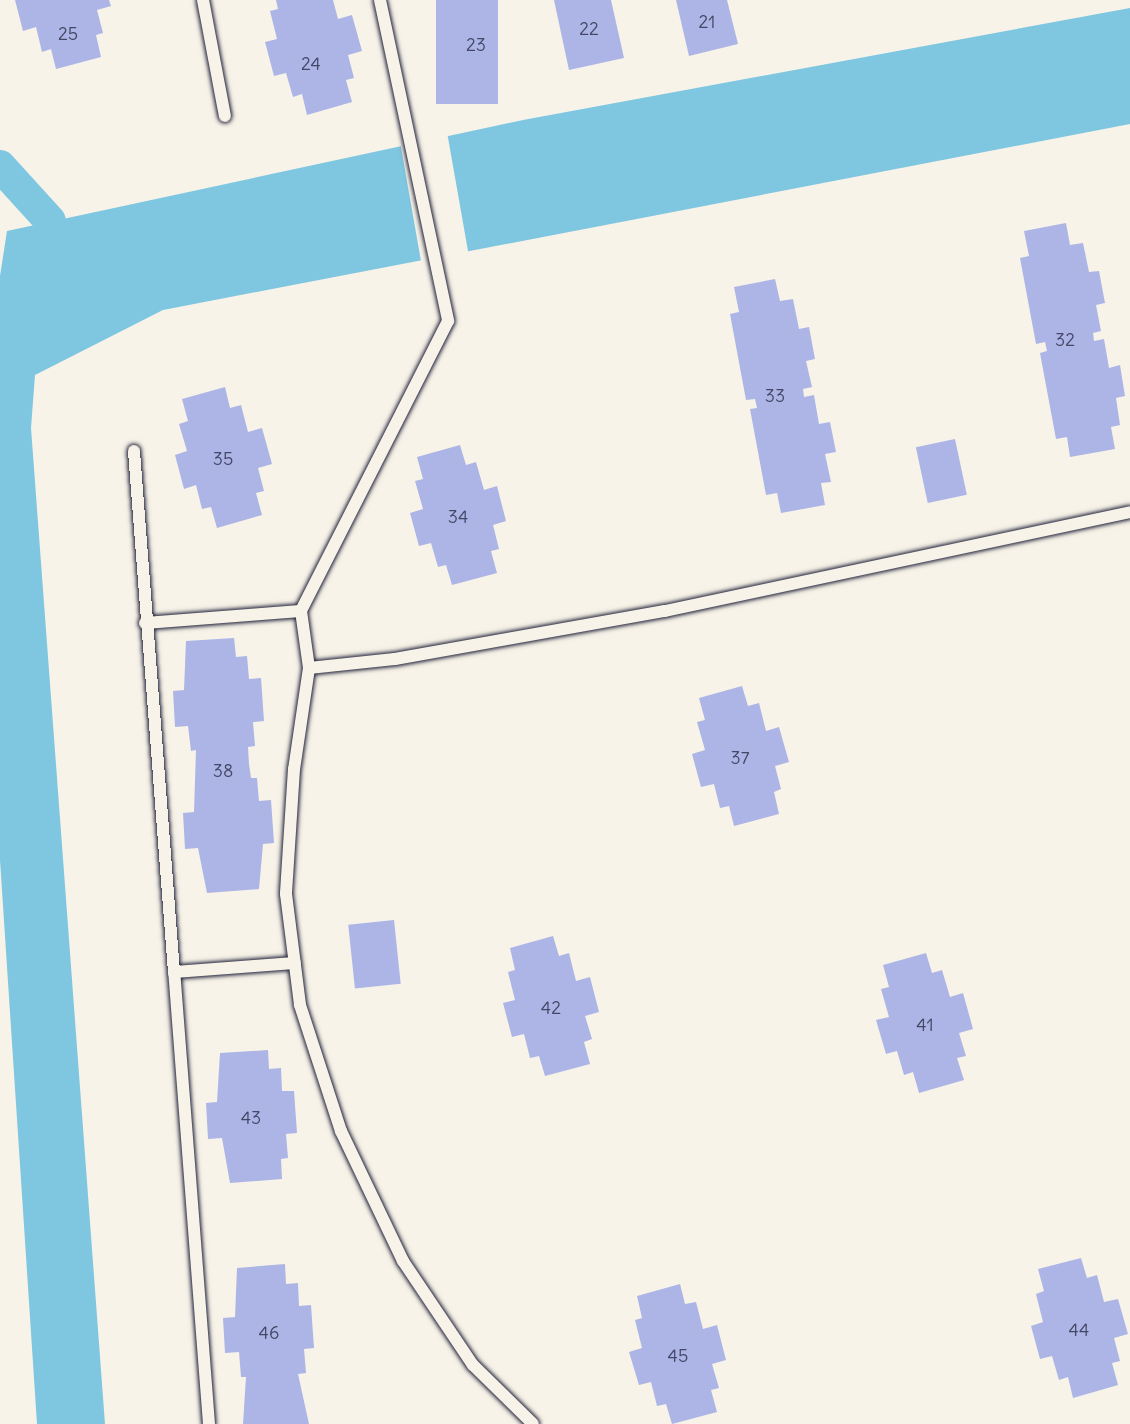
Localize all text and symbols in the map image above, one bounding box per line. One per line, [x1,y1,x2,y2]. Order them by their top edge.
house number: 21 [698,11,716,33]
house number: 22 [579,18,599,40]
house number: 25 [58,23,78,45]
house number: 23 [466,34,486,56]
house number: 24 [301,53,321,75]
house number: 32 [1055,329,1075,351]
house number: 33 [765,385,785,407]
house number: 35 [213,448,233,470]
house number: 34 [448,506,468,528]
house number: 37 [730,747,750,769]
house number: 38 [213,760,233,782]
house number: 42 [541,997,561,1019]
house number: 41 [916,1014,934,1036]
house number: 43 [241,1107,261,1129]
house number: 44 [1069,1319,1089,1341]
house number: 46 [259,1322,279,1344]
house number: 45 [668,1345,688,1367]

